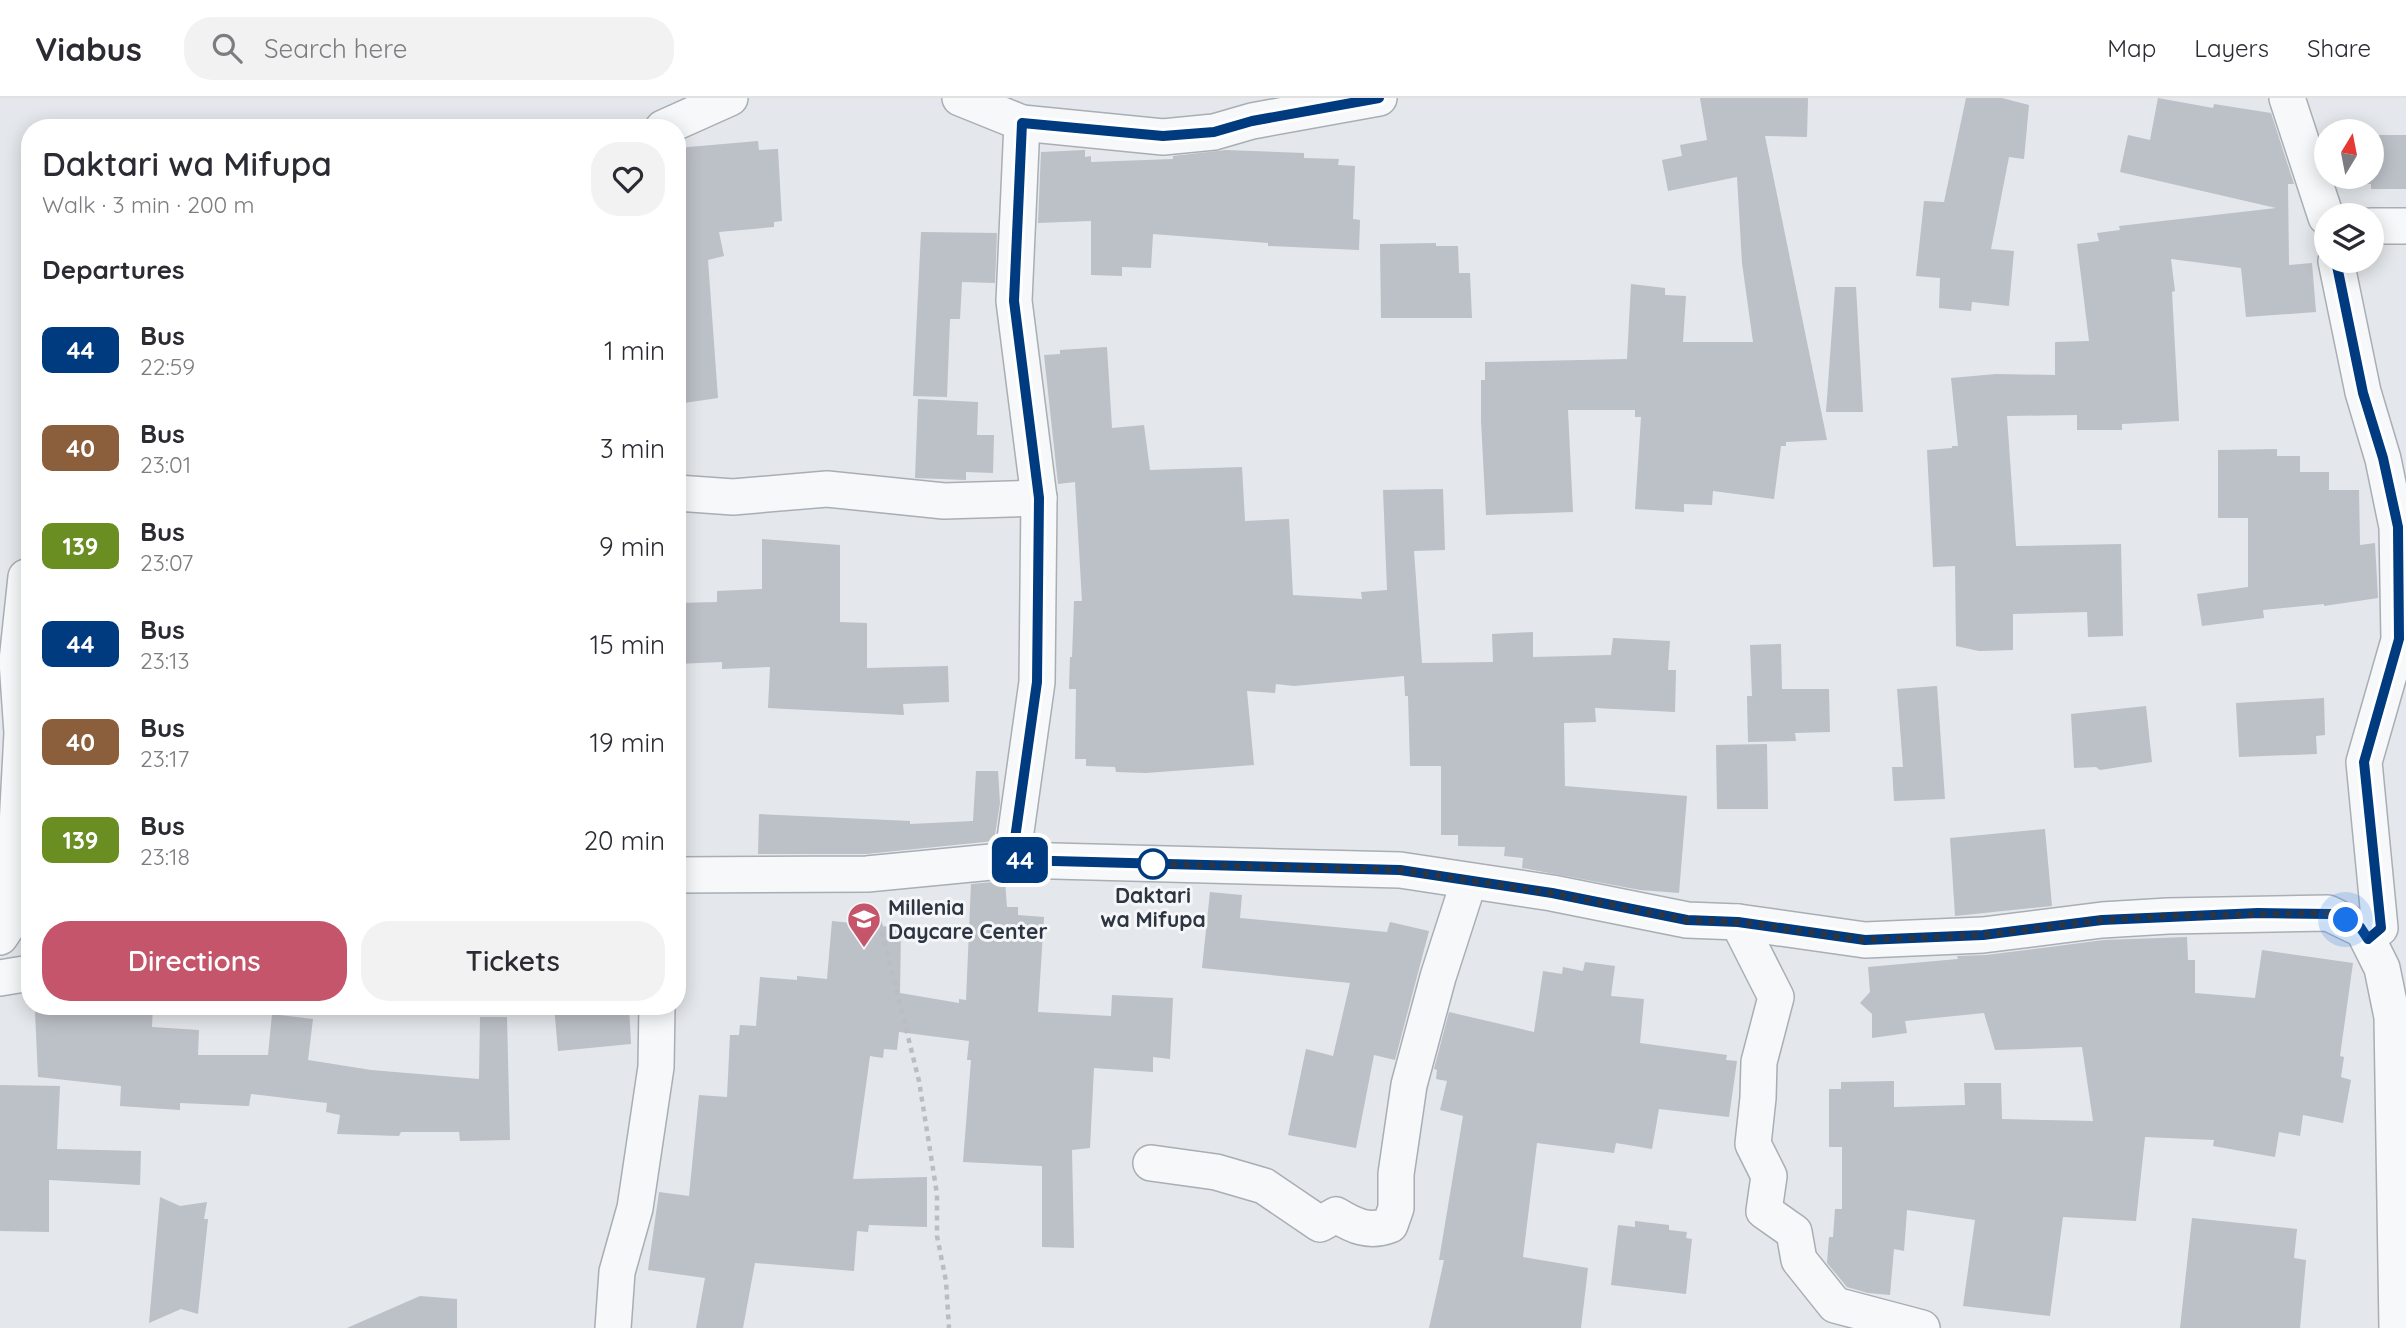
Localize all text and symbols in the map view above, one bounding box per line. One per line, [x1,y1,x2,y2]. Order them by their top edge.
search box [184,17,674,80]
text: Viabus [35,28,142,69]
icon: search [208,29,246,67]
text: Search here [264,32,407,65]
text: Map [2107,33,2156,63]
text: Layers [2194,33,2269,63]
text: Share [2307,33,2371,63]
north arrow [2314,119,2384,189]
map controls [2314,119,2384,273]
button: heart [591,142,665,216]
text: Daktari wa Mifupa [42,143,332,184]
text: Walk · 3 min · 200 m [42,190,255,219]
button: layers [2314,203,2384,273]
text: Departures [42,253,185,286]
text: Bus [140,319,185,352]
text: 1 min [604,334,665,367]
text: 44 [66,335,95,365]
text: 22:59 [140,352,195,381]
text: Bus [140,417,185,450]
text: 3 min [600,432,665,465]
text: 40 [66,433,95,463]
text: 23:01 [140,450,191,479]
text: Bus [140,515,185,548]
text: 9 min [599,530,665,563]
text: 139 [63,531,98,561]
text: 23:07 [140,548,193,577]
text: Bus [140,613,185,646]
text: 15 min [590,628,665,661]
text: 44 [66,629,95,659]
text: 23:13 [140,646,190,675]
text: Bus [140,711,185,744]
text: 19 min [589,726,665,759]
text: 40 [66,727,95,757]
text: 23:17 [140,744,189,773]
text: Bus [140,809,185,842]
text: 20 min [584,824,665,857]
text: 139 [63,825,98,855]
line badge: 44 [988,837,1052,883]
text: 23:18 [140,842,190,871]
text: 44 [1006,845,1034,875]
marker: Daktari wa Mifupa [1138,849,1168,879]
place label: Daktari wa Mifupa [1100,882,1206,932]
place label: Millenia Daycare Center [888,894,1048,944]
school or university icon: Millenia Daycare Center [845,900,883,949]
your location [2328,902,2363,937]
button: Directions [42,921,347,1001]
button: Tickets [361,921,665,1001]

